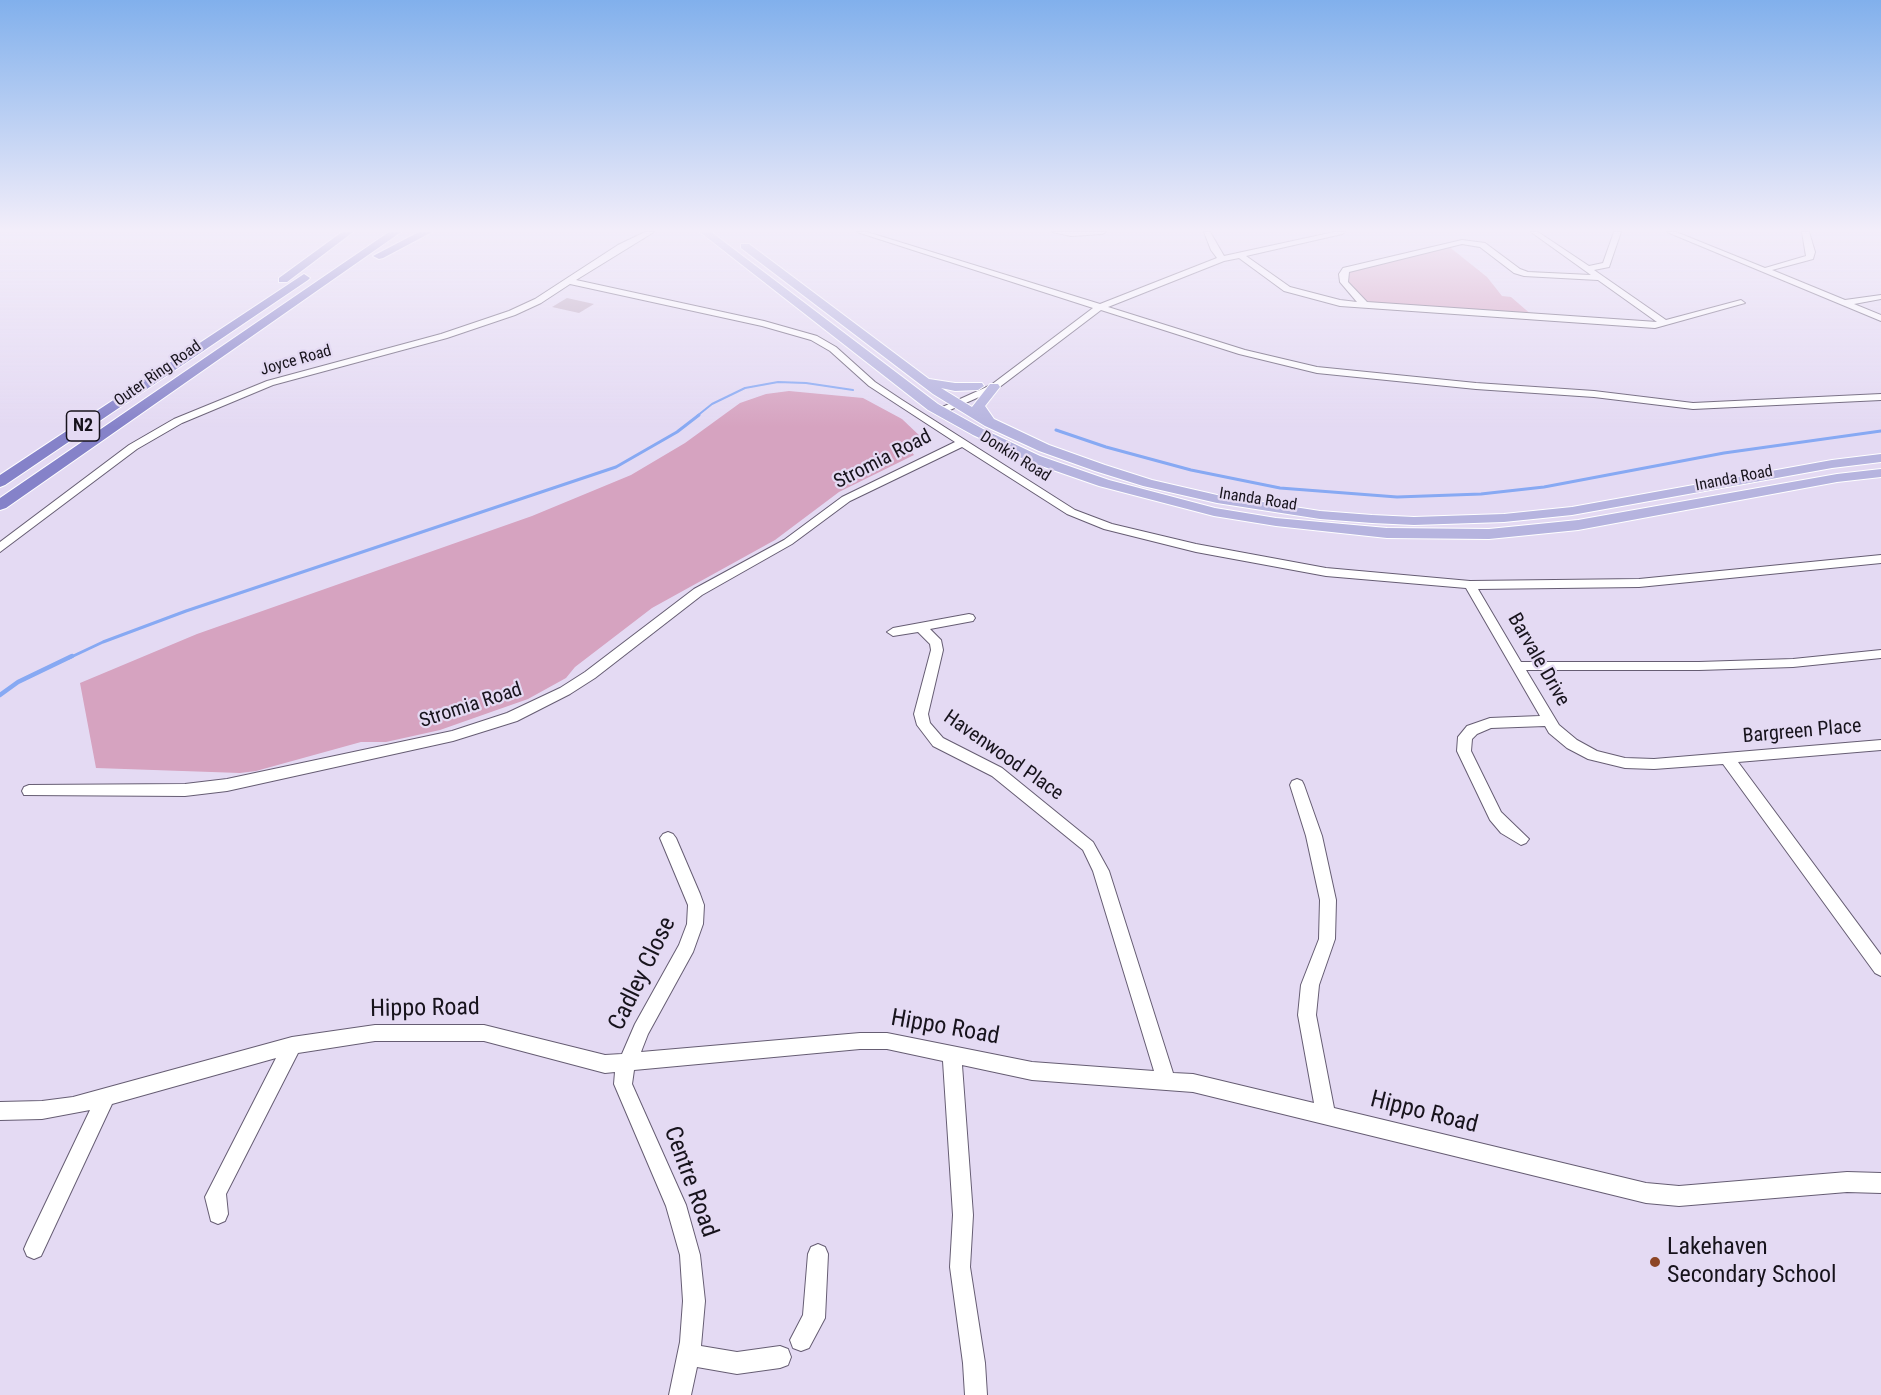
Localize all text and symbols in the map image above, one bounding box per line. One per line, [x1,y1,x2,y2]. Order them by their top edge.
street label: Outer Ring Road [111,337,205,411]
street label: Joyce Road [258,342,334,380]
road number: N2 [66,411,100,441]
street label: Stromia Road [830,425,936,495]
street label: Donkin Road [976,428,1054,486]
street label: Inanda Road [1694,462,1774,496]
street label: Inanda Road [1218,484,1298,516]
street label: Barvale Drive [1502,609,1574,711]
street label: Stromia Road [417,678,525,734]
street label: Havenwood Place [938,706,1068,806]
street label: Bargreen Place [1742,715,1862,749]
street label: Cadley Close [603,913,683,1035]
street label: Hippo Road [370,994,480,1024]
street label: Hippo Road [888,1004,1002,1052]
street label: Hippo Road [1367,1086,1481,1140]
street label: Centre Road [657,1123,723,1241]
place label: Lakehaven Secondary School [1667,1234,1837,1290]
marker: Lakehaven Secondary School [1648,1255,1662,1269]

